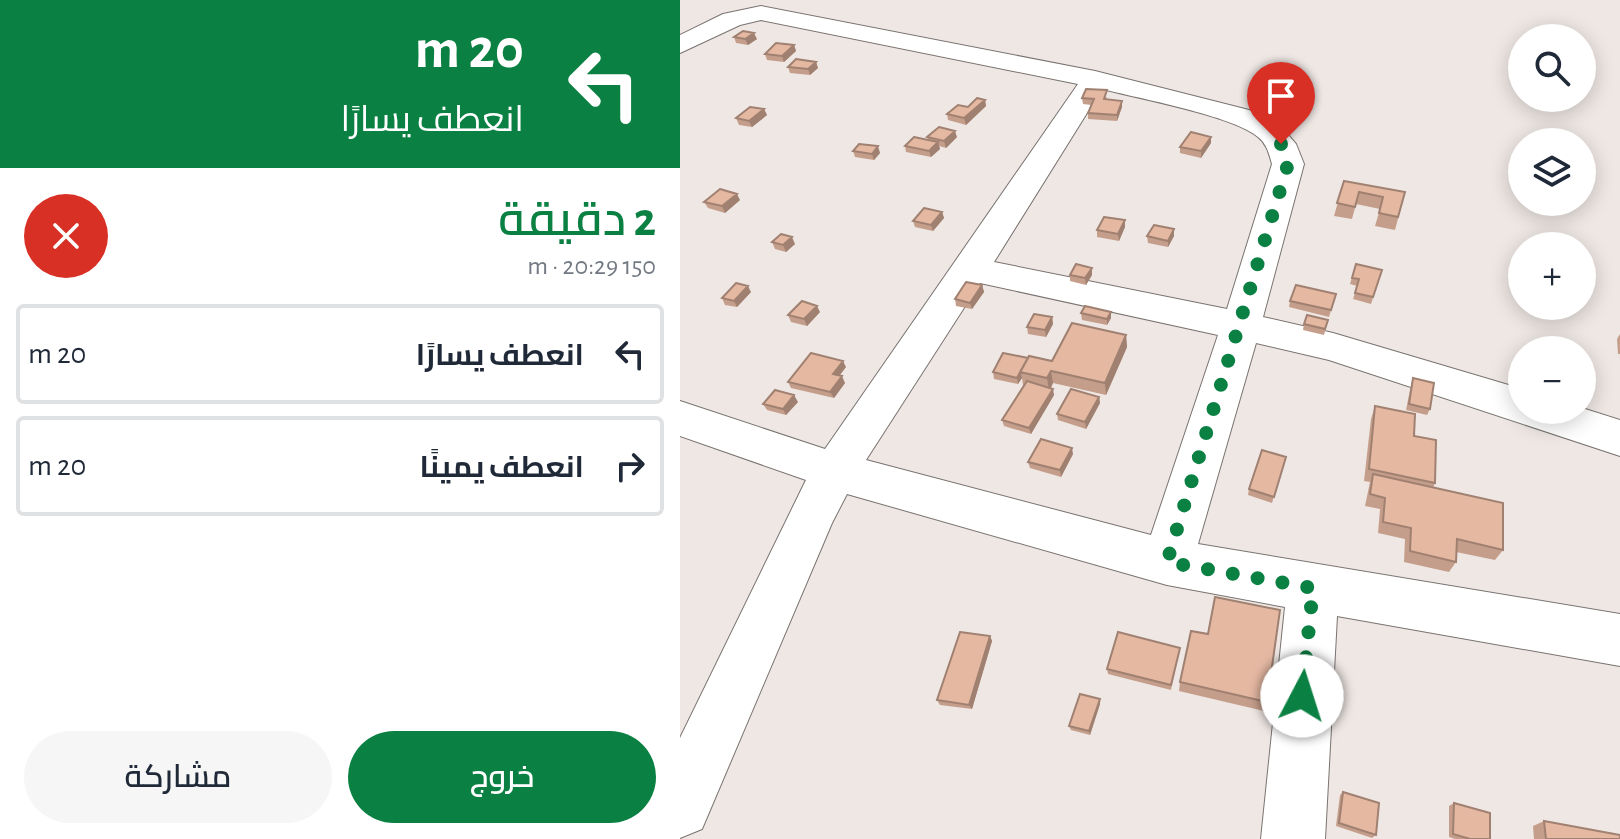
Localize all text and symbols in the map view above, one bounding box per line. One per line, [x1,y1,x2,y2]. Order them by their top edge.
text: 20 m [415,22,524,78]
map controls [1508,24,1596,424]
button: search [1508,24,1596,112]
icon: left [552,32,656,136]
pin [1247,62,1315,144]
icon: arrive [1259,74,1303,118]
text: انعطف يسارًا [341,102,524,138]
button: layers [1508,128,1596,216]
button: close [24,194,108,278]
text: 2 دقيقة [498,197,656,245]
button: + [1508,232,1596,320]
text: 150 m · 20:29 [527,253,656,279]
icon: left [608,332,652,376]
button: − [1508,336,1596,424]
text: 20 m [28,339,86,369]
text: انعطف يسارًا [416,341,584,371]
icon: right [608,444,652,488]
text: 20 m [28,451,86,481]
text: انعطف يمينًا [420,453,584,483]
position arrow [1260,654,1344,738]
button: مشاركة [24,731,332,823]
button: خروج [348,731,656,823]

